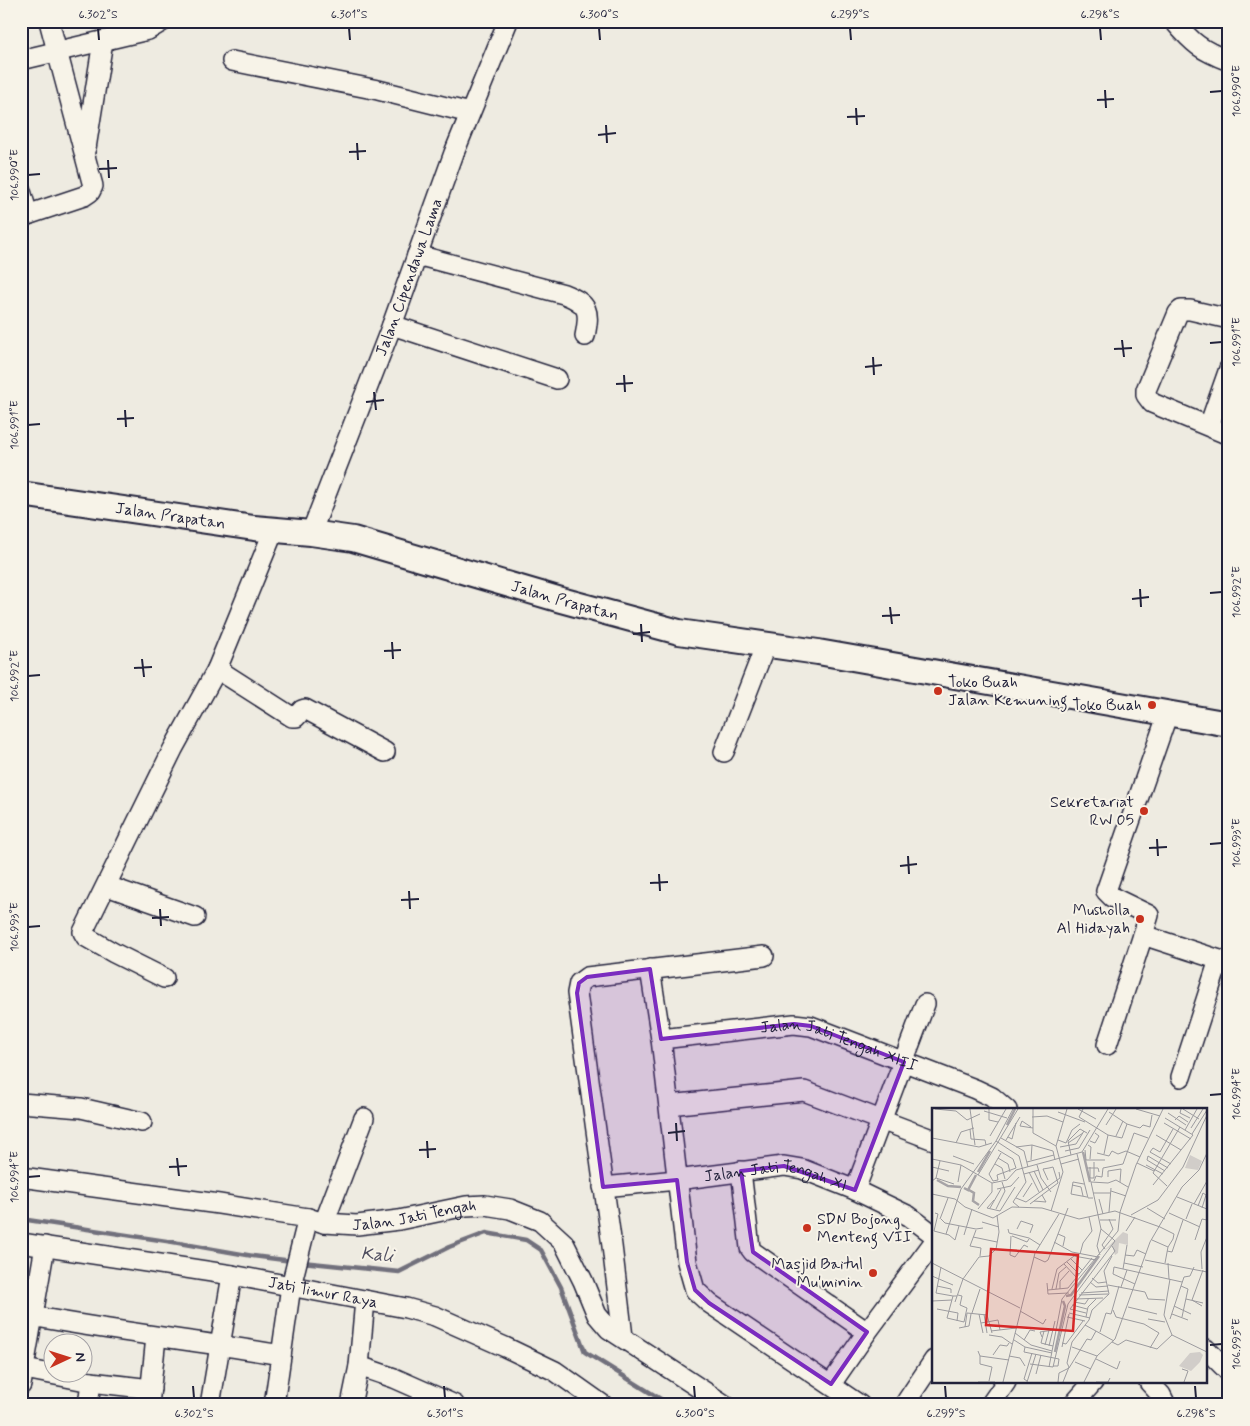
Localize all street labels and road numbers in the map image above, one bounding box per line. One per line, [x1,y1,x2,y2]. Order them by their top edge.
street label: Jalan Cipendawa Lama [370,195,447,359]
street label: Jalan Prapatan [114,497,227,534]
street label: Jalan Prapatan [509,575,621,626]
street label: Jalan Jati Tengah XIII [759,1013,920,1076]
street label: Jalan Jati Tengah XI [703,1155,850,1196]
street label: Jalan Jati Tengah [352,1195,477,1236]
street label: Jati Timur Raya [266,1272,379,1313]

